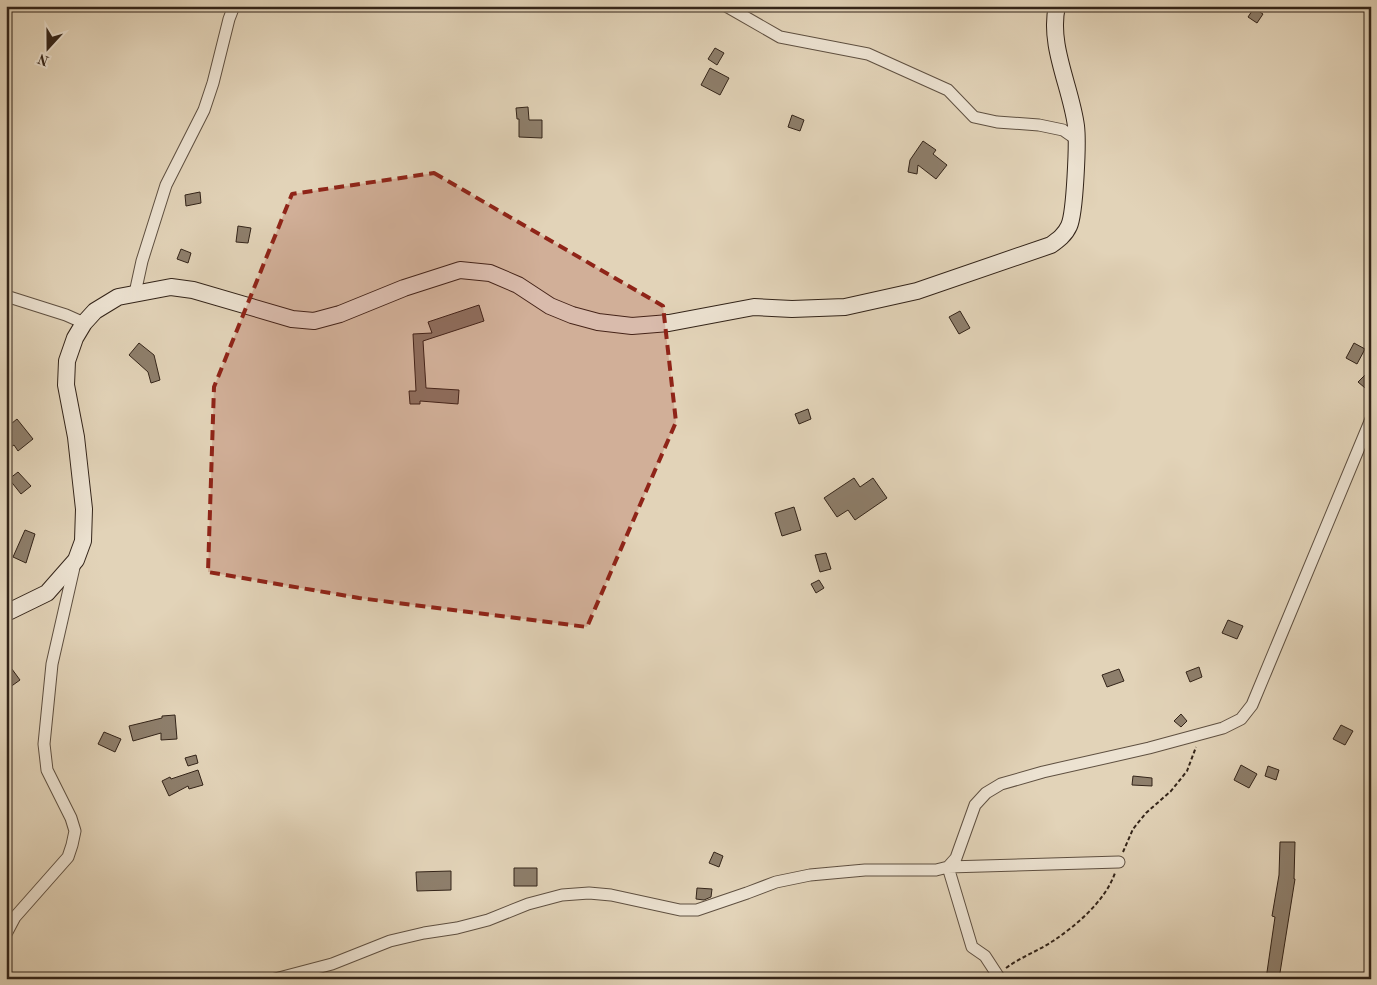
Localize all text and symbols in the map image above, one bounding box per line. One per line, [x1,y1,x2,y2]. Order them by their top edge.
north arrow [22,22,72,72]
text: N [36,51,51,68]

